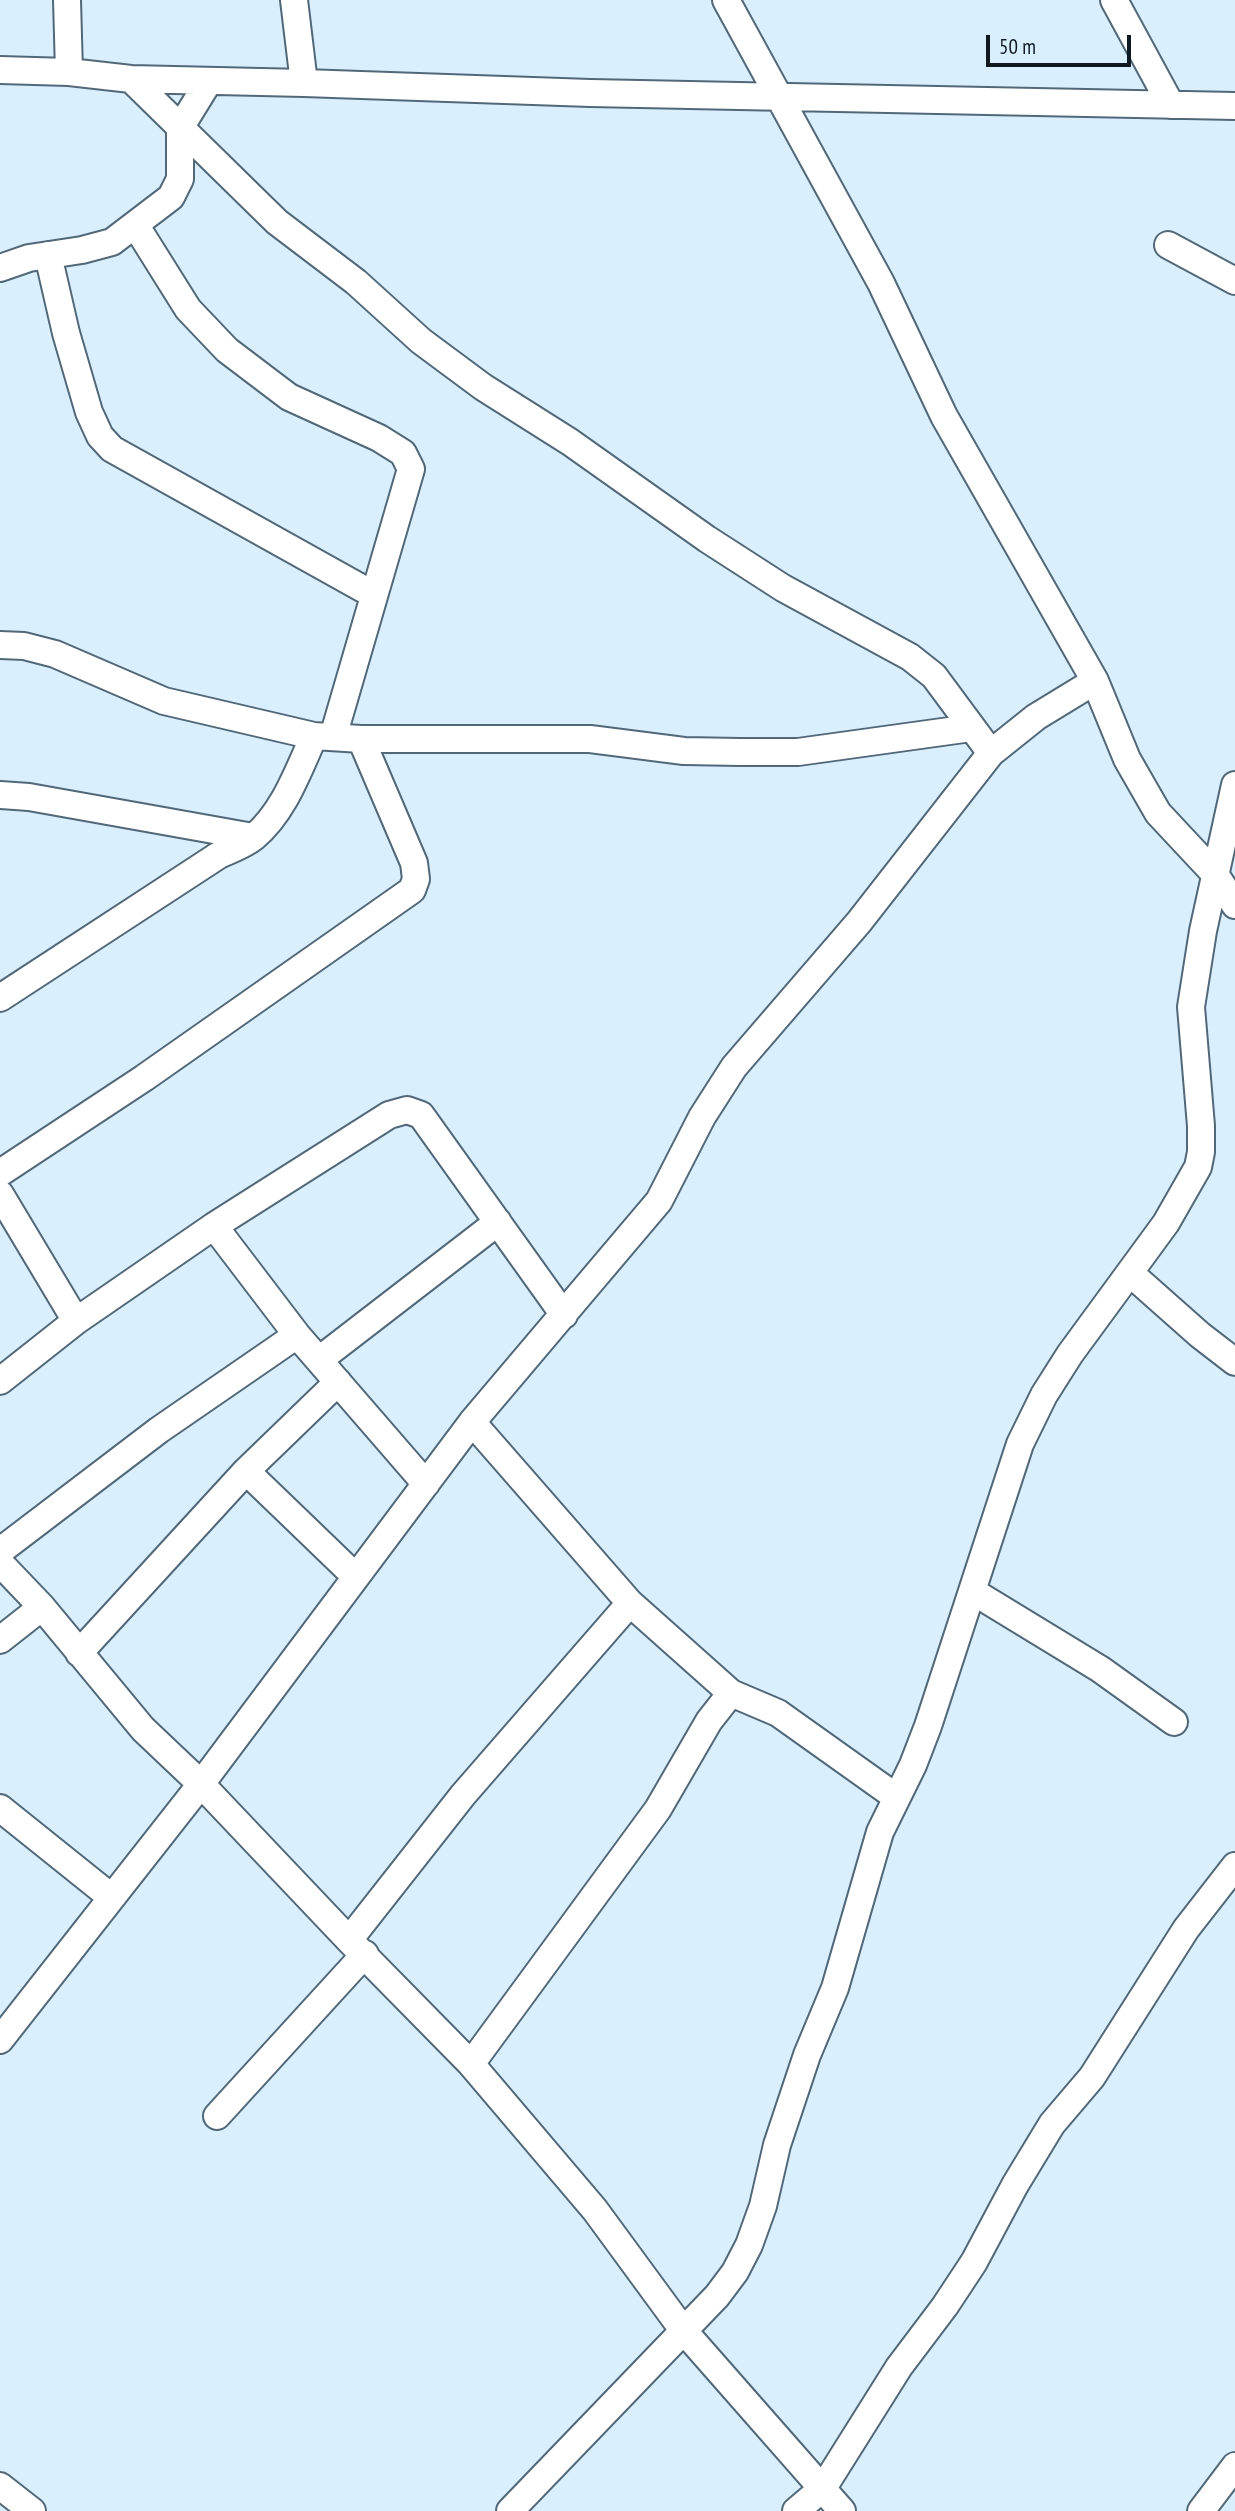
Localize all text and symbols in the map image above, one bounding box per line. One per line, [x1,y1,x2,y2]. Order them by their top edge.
scale bar [990,21,1135,65]
text: 50 m [999,33,1036,60]

